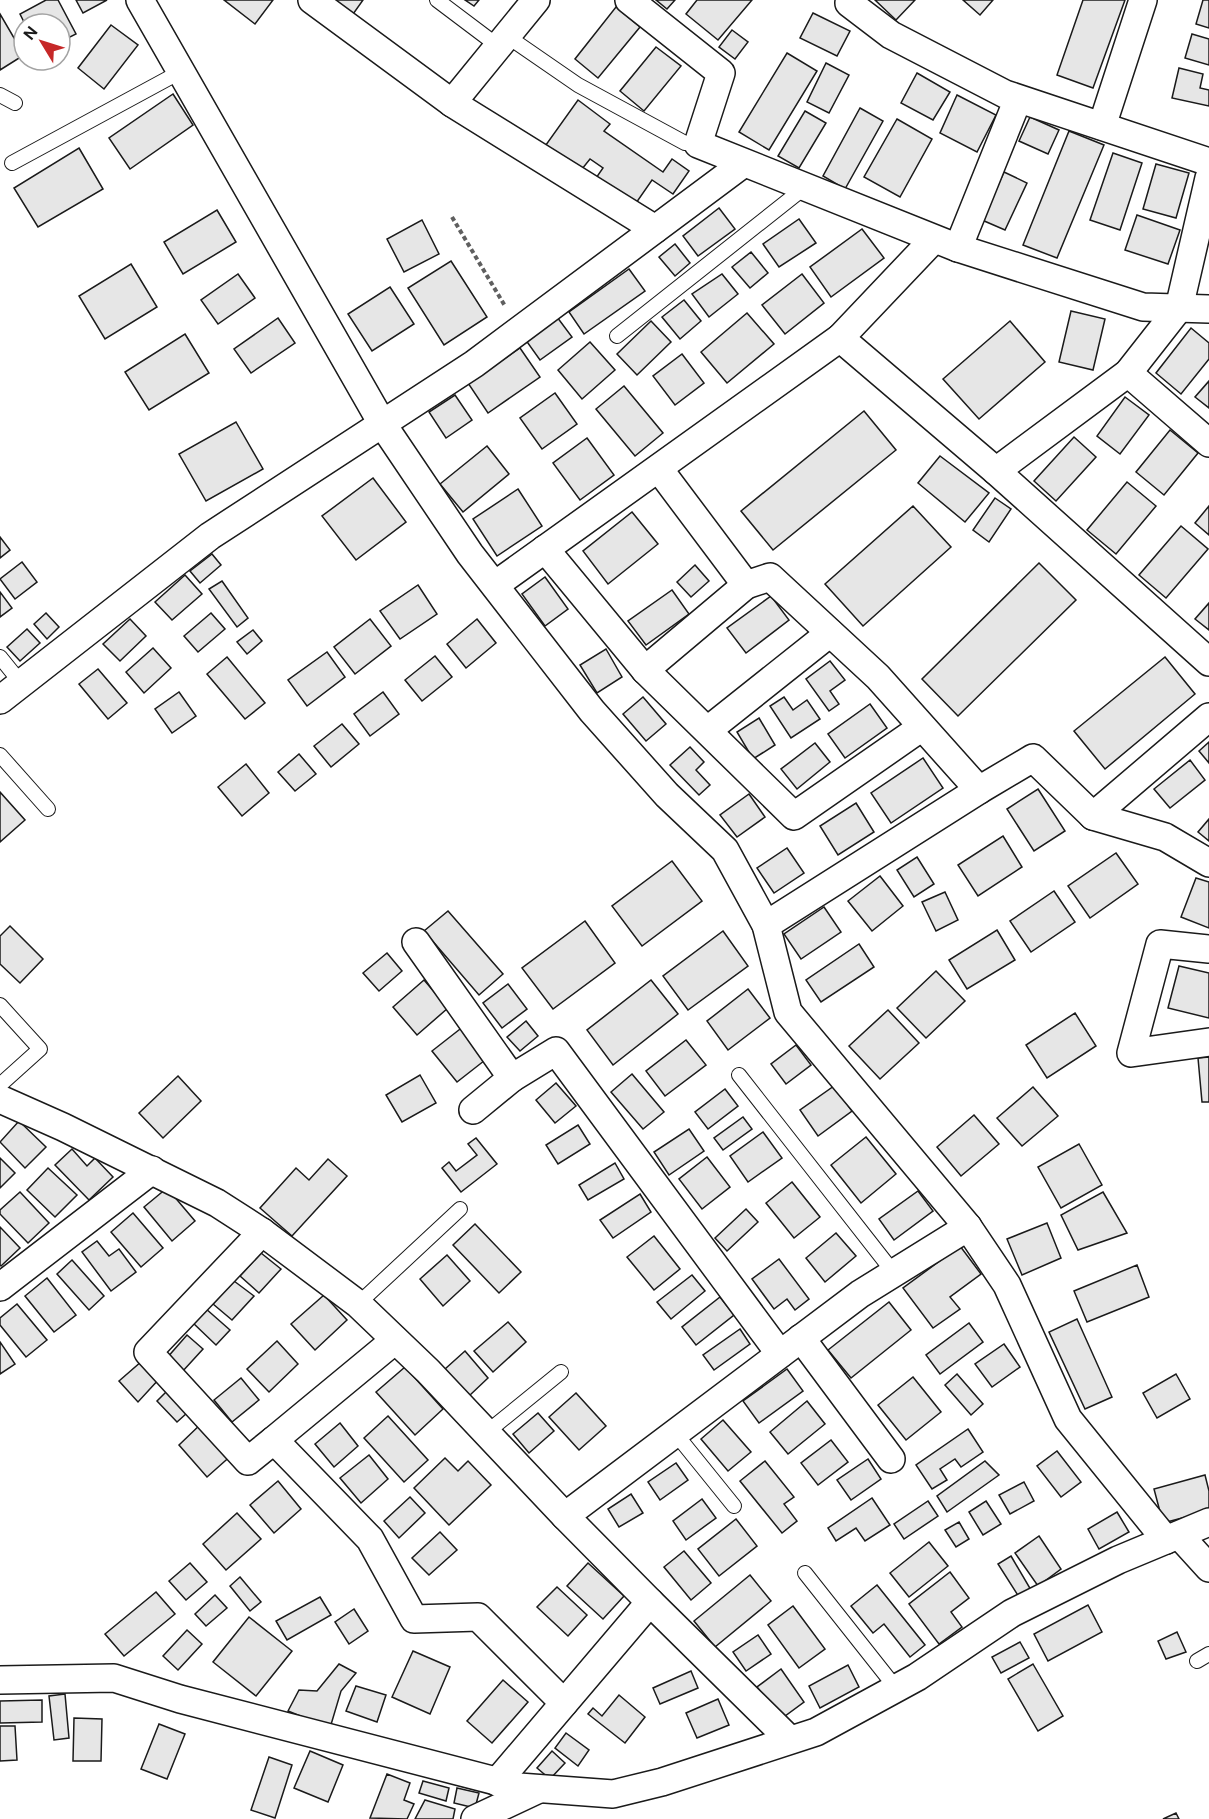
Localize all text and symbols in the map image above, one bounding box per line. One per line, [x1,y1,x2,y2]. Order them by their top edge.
north arrow [12,12,72,72]
text: N [19,22,42,44]

